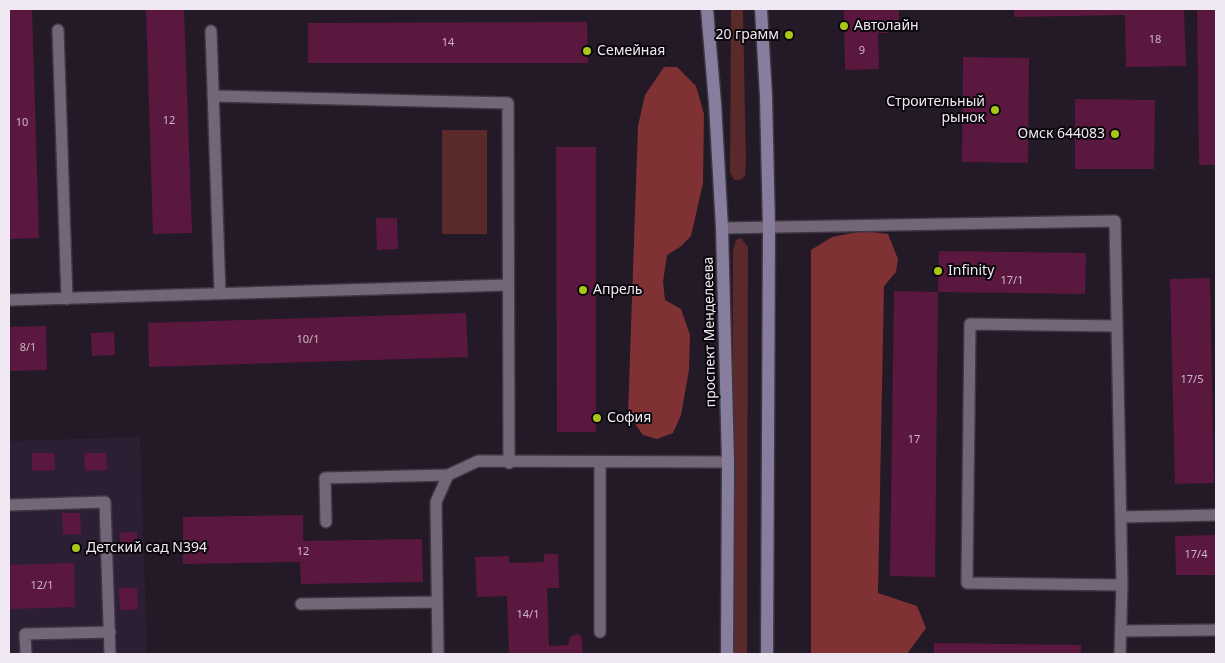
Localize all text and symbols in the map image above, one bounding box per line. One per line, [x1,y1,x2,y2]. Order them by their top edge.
place label: Автолайн [854,18,919,34]
marker: Автолайн [838,20,850,32]
place label: 20 грамм [715,27,779,43]
marker: 20 грамм [783,29,795,41]
house number: 18 [1149,33,1161,47]
house number: 14 [442,36,454,50]
place label: Семейная [597,43,665,59]
house number: 9 [859,44,865,58]
marker: Семейная [581,45,593,57]
place label: Строительный рынок [886,94,985,126]
marker: Строительный рынок [989,104,1001,116]
house number: 12 [163,114,175,128]
house number: 10 [16,116,28,130]
place label: Омск 644083 [1018,126,1105,142]
marker: Омск 644083 [1109,128,1121,140]
street label: проспект Менделеева [700,257,720,407]
place label: Infinity [948,263,994,279]
marker: Infinity [932,265,944,277]
house number: 17/1 [1001,274,1023,288]
place label: Апрель [593,282,642,298]
marker: Апрель [577,284,589,296]
house number: 10/1 [297,333,319,347]
house number: 8/1 [20,341,36,355]
house number: 17/5 [1181,373,1203,387]
place label: София [607,410,651,426]
marker: София [591,412,603,424]
house number: 17 [908,433,920,447]
place label: Детский сад N394 [86,540,207,556]
marker: Детский сад N394 [70,542,82,554]
house number: 12 [297,545,309,559]
house number: 17/4 [1185,548,1207,562]
house number: 12/1 [31,579,53,593]
house number: 14/1 [517,608,539,622]

